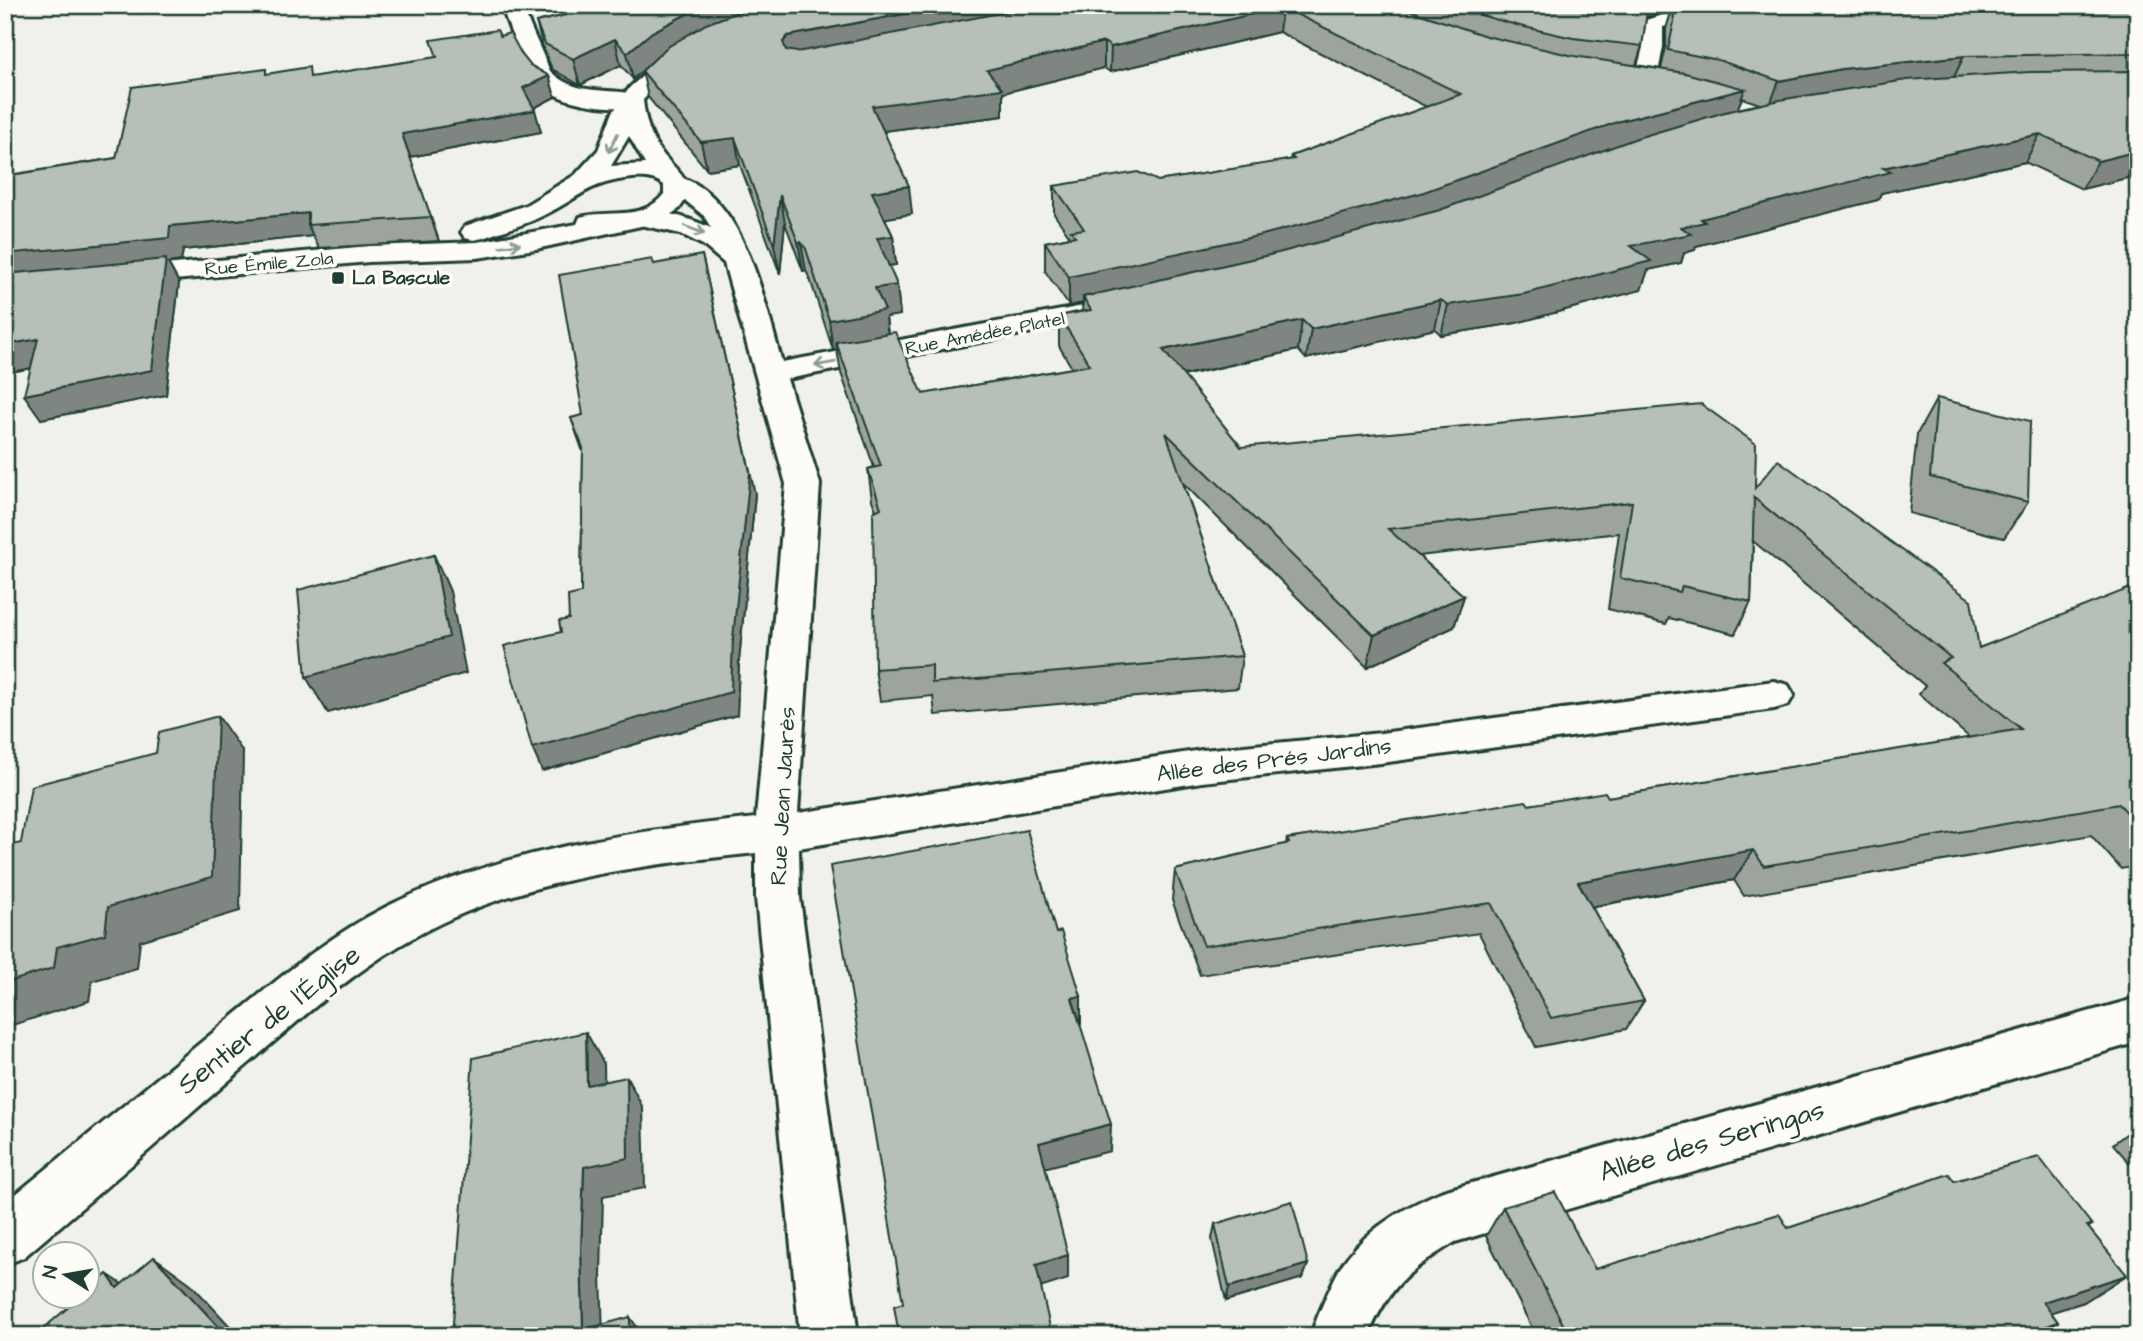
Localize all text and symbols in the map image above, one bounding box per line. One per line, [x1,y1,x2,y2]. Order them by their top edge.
one-way arrow [606,132,619,153]
one-way arrow [684,224,705,237]
one-way arrow [498,238,521,251]
street label: Rue Émile Zola [204,245,335,283]
place label: La Bascule [352,265,451,292]
marker: La Bascule [330,270,346,286]
street label: Rue Amédée Platel [903,305,1067,363]
one-way arrow [814,358,837,371]
street label: Rue Jean Jaurès [762,706,804,886]
street label: Allée des Prés Jardins [1155,730,1393,790]
street label: Sentier de l'Église [169,936,369,1105]
street label: Allée des Seringas [1595,1090,1829,1193]
north arrow [32,1240,102,1310]
text: N [36,1264,65,1280]

